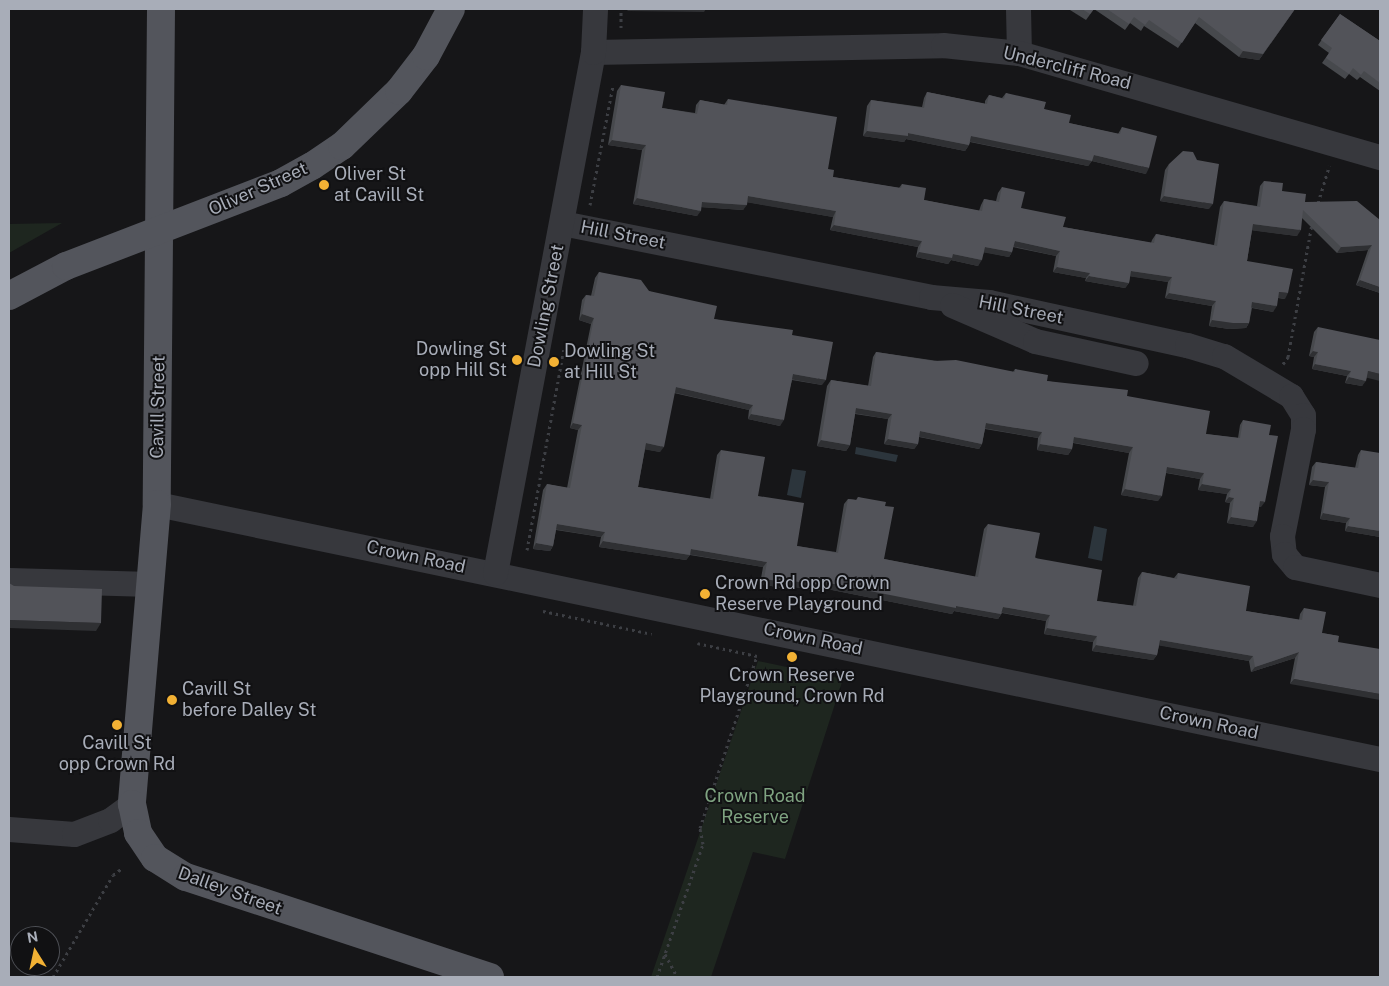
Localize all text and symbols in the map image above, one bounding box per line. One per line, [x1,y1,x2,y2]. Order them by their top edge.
street label: Undercliff Road [1001,42,1133,94]
street label: Oliver Street [205,158,311,220]
place label: Oliver St at Cavill St [334,164,424,206]
marker: Oliver St at Cavill St [318,179,330,191]
street label: Hill Street [579,216,667,254]
street label: Dowling Street [523,243,569,369]
street label: Hill Street [977,291,1065,329]
place label: Dowling St opp Hill St [416,339,507,382]
place label: Dowling St at Hill St [564,341,655,384]
marker: Dowling St opp Hill St [511,354,523,366]
street label: Cavill Street [146,355,170,459]
marker: Dowling St at Hill St [548,356,560,368]
street label: Crown Road [364,536,468,578]
place label: Crown Rd opp Crown Reserve Playground [715,573,890,616]
marker: Crown Rd opp Crown Reserve Playground [699,588,711,600]
street label: Crown Road [761,618,865,660]
marker: Crown Reserve Playground, Crown Rd [786,651,798,663]
place label: Crown Reserve Playground, Crown Rd [699,665,885,708]
place label: Cavill St before Dalley St [182,679,317,722]
marker: Cavill St before Dalley St [166,694,178,706]
street label: Crown Road [1157,702,1261,744]
marker: Cavill St opp Crown Rd [111,719,123,731]
place label: Cavill St opp Crown Rd [59,733,175,776]
park label: Crown Road Reserve [705,786,805,829]
street label: Dalley Street [175,862,285,920]
north arrow [10,926,60,976]
text: N [26,928,39,946]

